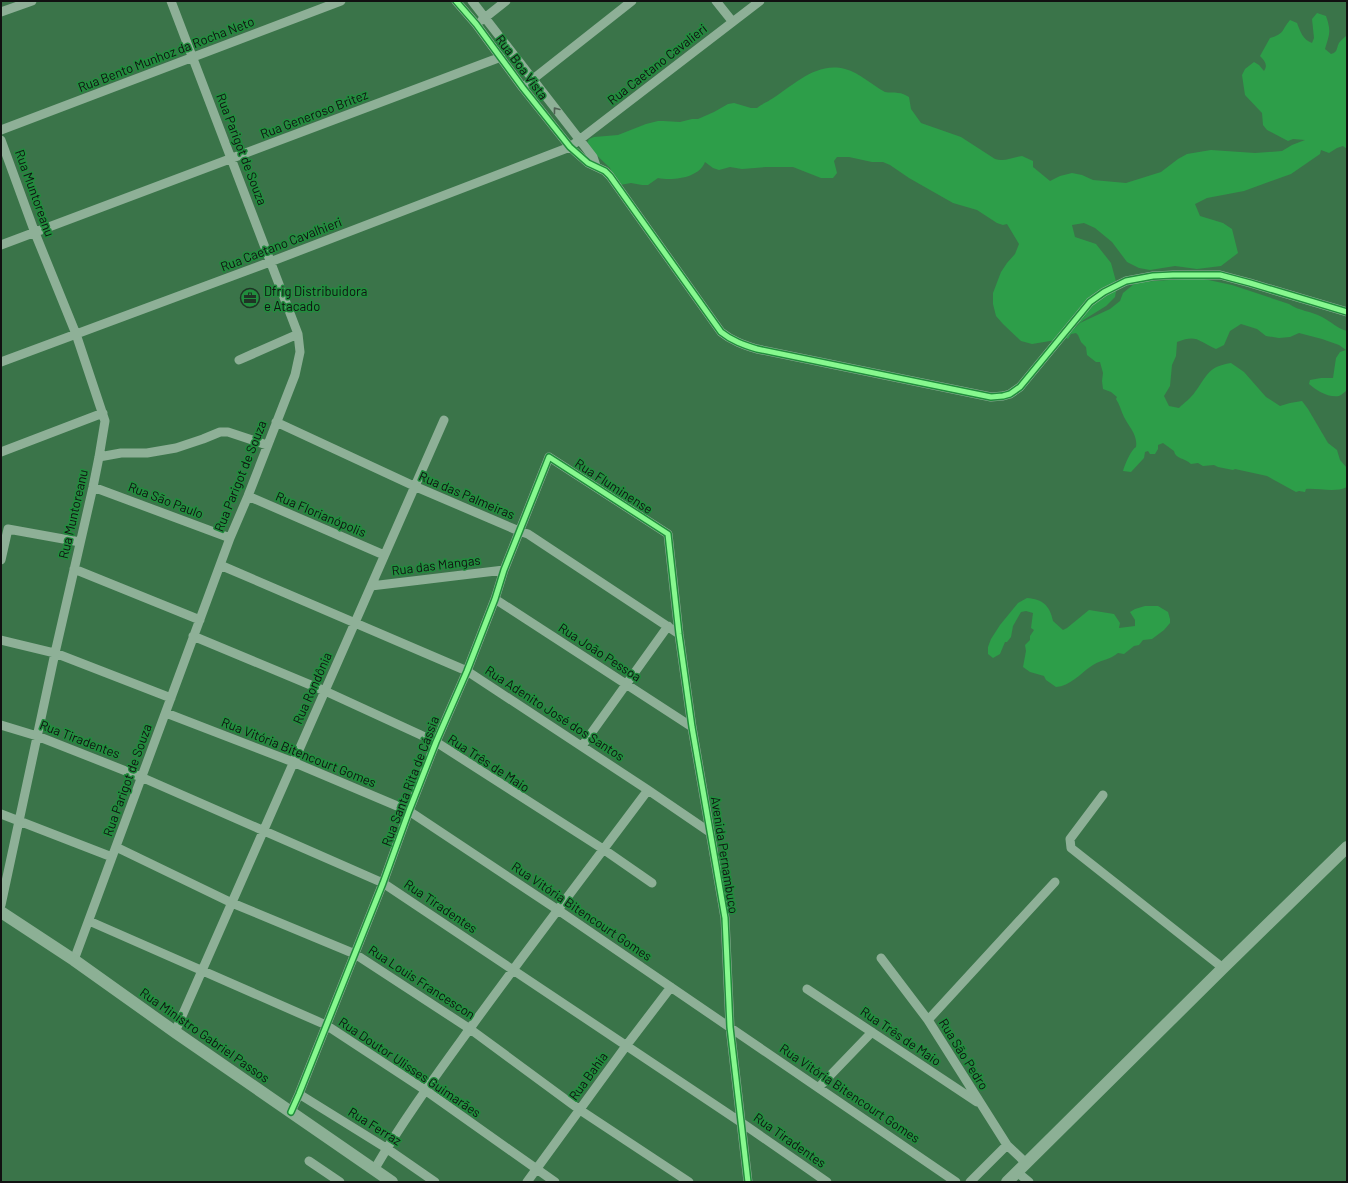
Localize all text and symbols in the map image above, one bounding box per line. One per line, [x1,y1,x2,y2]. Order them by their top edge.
street label: Rua Bento Munhoz da Rocha Neto [76,13,256,95]
street label: Rua Caetano Cavalieri [604,20,710,108]
street label: Rua Boa Vista [492,31,552,103]
street label: Rua Generoso Britez [258,86,370,142]
street label: Rua Parigot de Souza [213,91,271,207]
one-way arrow [553,107,560,114]
street label: Rua Muntoreanu [12,147,58,239]
street label: Rua Caetano Cavalhieri [218,213,344,275]
place label: Dfrig Distribuidora e Atacado [264,283,367,314]
office icon: Dfrig Distribuidora e Atacado [239,287,261,309]
street label: Rua Parigot de Souza [210,418,270,534]
street label: Rua Fluminense [572,455,656,517]
street label: Rua Muntoreanu [55,468,91,560]
street label: Rua das Palmeiras [417,468,517,522]
street label: Rua São Paulo [126,478,206,522]
street label: Rua Florianópolis [273,488,369,540]
street label: Rua das Mangas [391,552,481,578]
street label: Rua João Pessoa [556,619,644,685]
street label: Rua Rondônia [289,650,335,726]
street label: Rua Adenito José dos Santos [482,662,628,764]
street label: Rua Vitória Bitencourt Gomes [219,714,379,790]
street label: Rua Santa Rita de Cássia [378,714,442,848]
street label: Rua Tiradentes [38,716,122,762]
street label: Rua Parigot de Souza [99,722,155,838]
street label: Rua Três de Maio [445,731,533,795]
street label: Avenida Pernambuco [708,795,742,915]
street label: Rua Vitória Bitencourt Gomes [509,858,655,964]
street label: Rua Tiradentes [401,876,481,936]
street label: Rua Louis Francescon [366,942,478,1022]
street label: Rua Ministro Gabriel Passos [137,984,273,1086]
street label: Rua Três de Maio [857,1003,945,1069]
street label: Rua Doutor Ulisses Guimarães [336,1013,484,1121]
street label: Rua São Pedro [936,1015,992,1093]
street label: Rua Vitória Bitencourt Gomes [777,1040,923,1146]
street label: Rua Bahia [565,1049,611,1103]
street label: Rua Ferraz [345,1103,405,1149]
street label: Rua Tiradentes [751,1109,829,1171]

